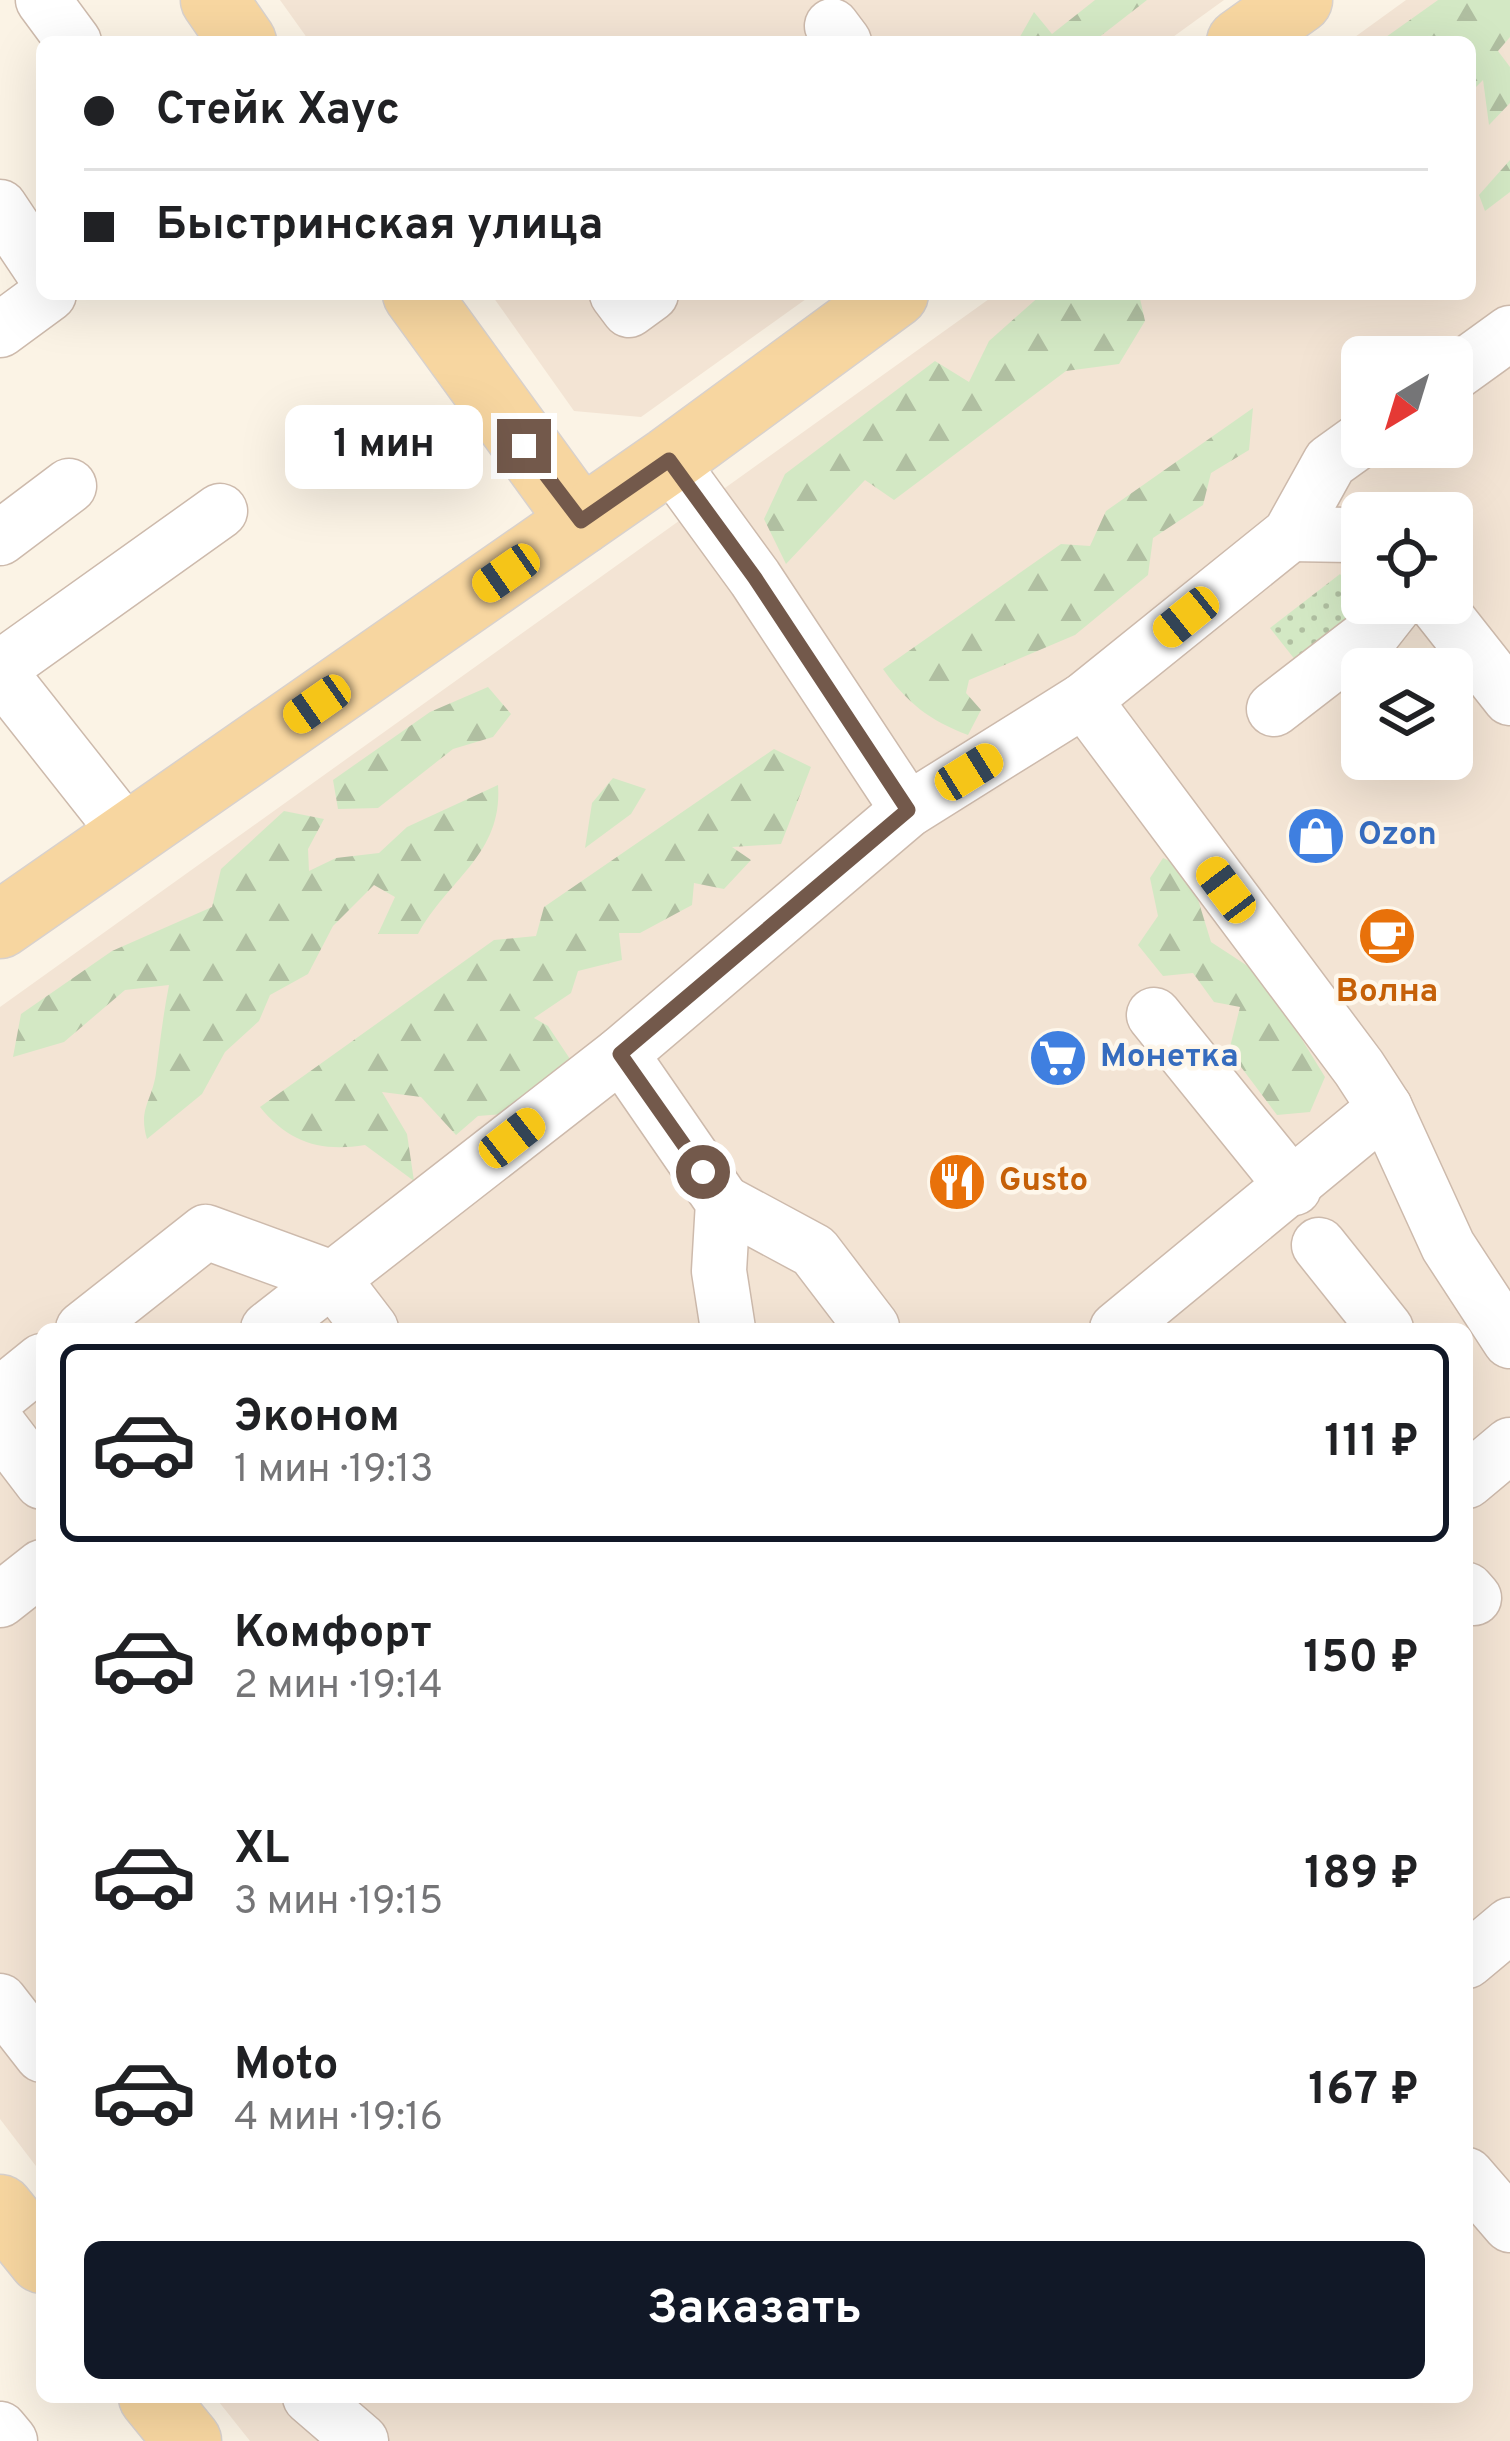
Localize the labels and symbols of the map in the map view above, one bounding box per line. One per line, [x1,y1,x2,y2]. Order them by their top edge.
north arrow [1341,336,1473,468]
callout: 1 мин [284,404,482,488]
route end [497,419,551,473]
car [466,538,546,608]
car [1147,580,1225,654]
car [277,669,357,739]
car [929,738,1009,806]
shop icon: Ozon [1285,805,1347,867]
place label: Ozon [1358,815,1437,857]
car [1190,850,1262,930]
cafe icon: Волна [1356,905,1418,967]
place label: Волна [1336,972,1438,1014]
supermarket icon: Монетка [1027,1027,1089,1089]
place label: Монетка [1100,1037,1239,1079]
car [473,1102,551,1174]
route start [676,1145,730,1199]
restaurant icon: Gusto [926,1151,988,1213]
place label: Gusto [999,1161,1088,1203]

